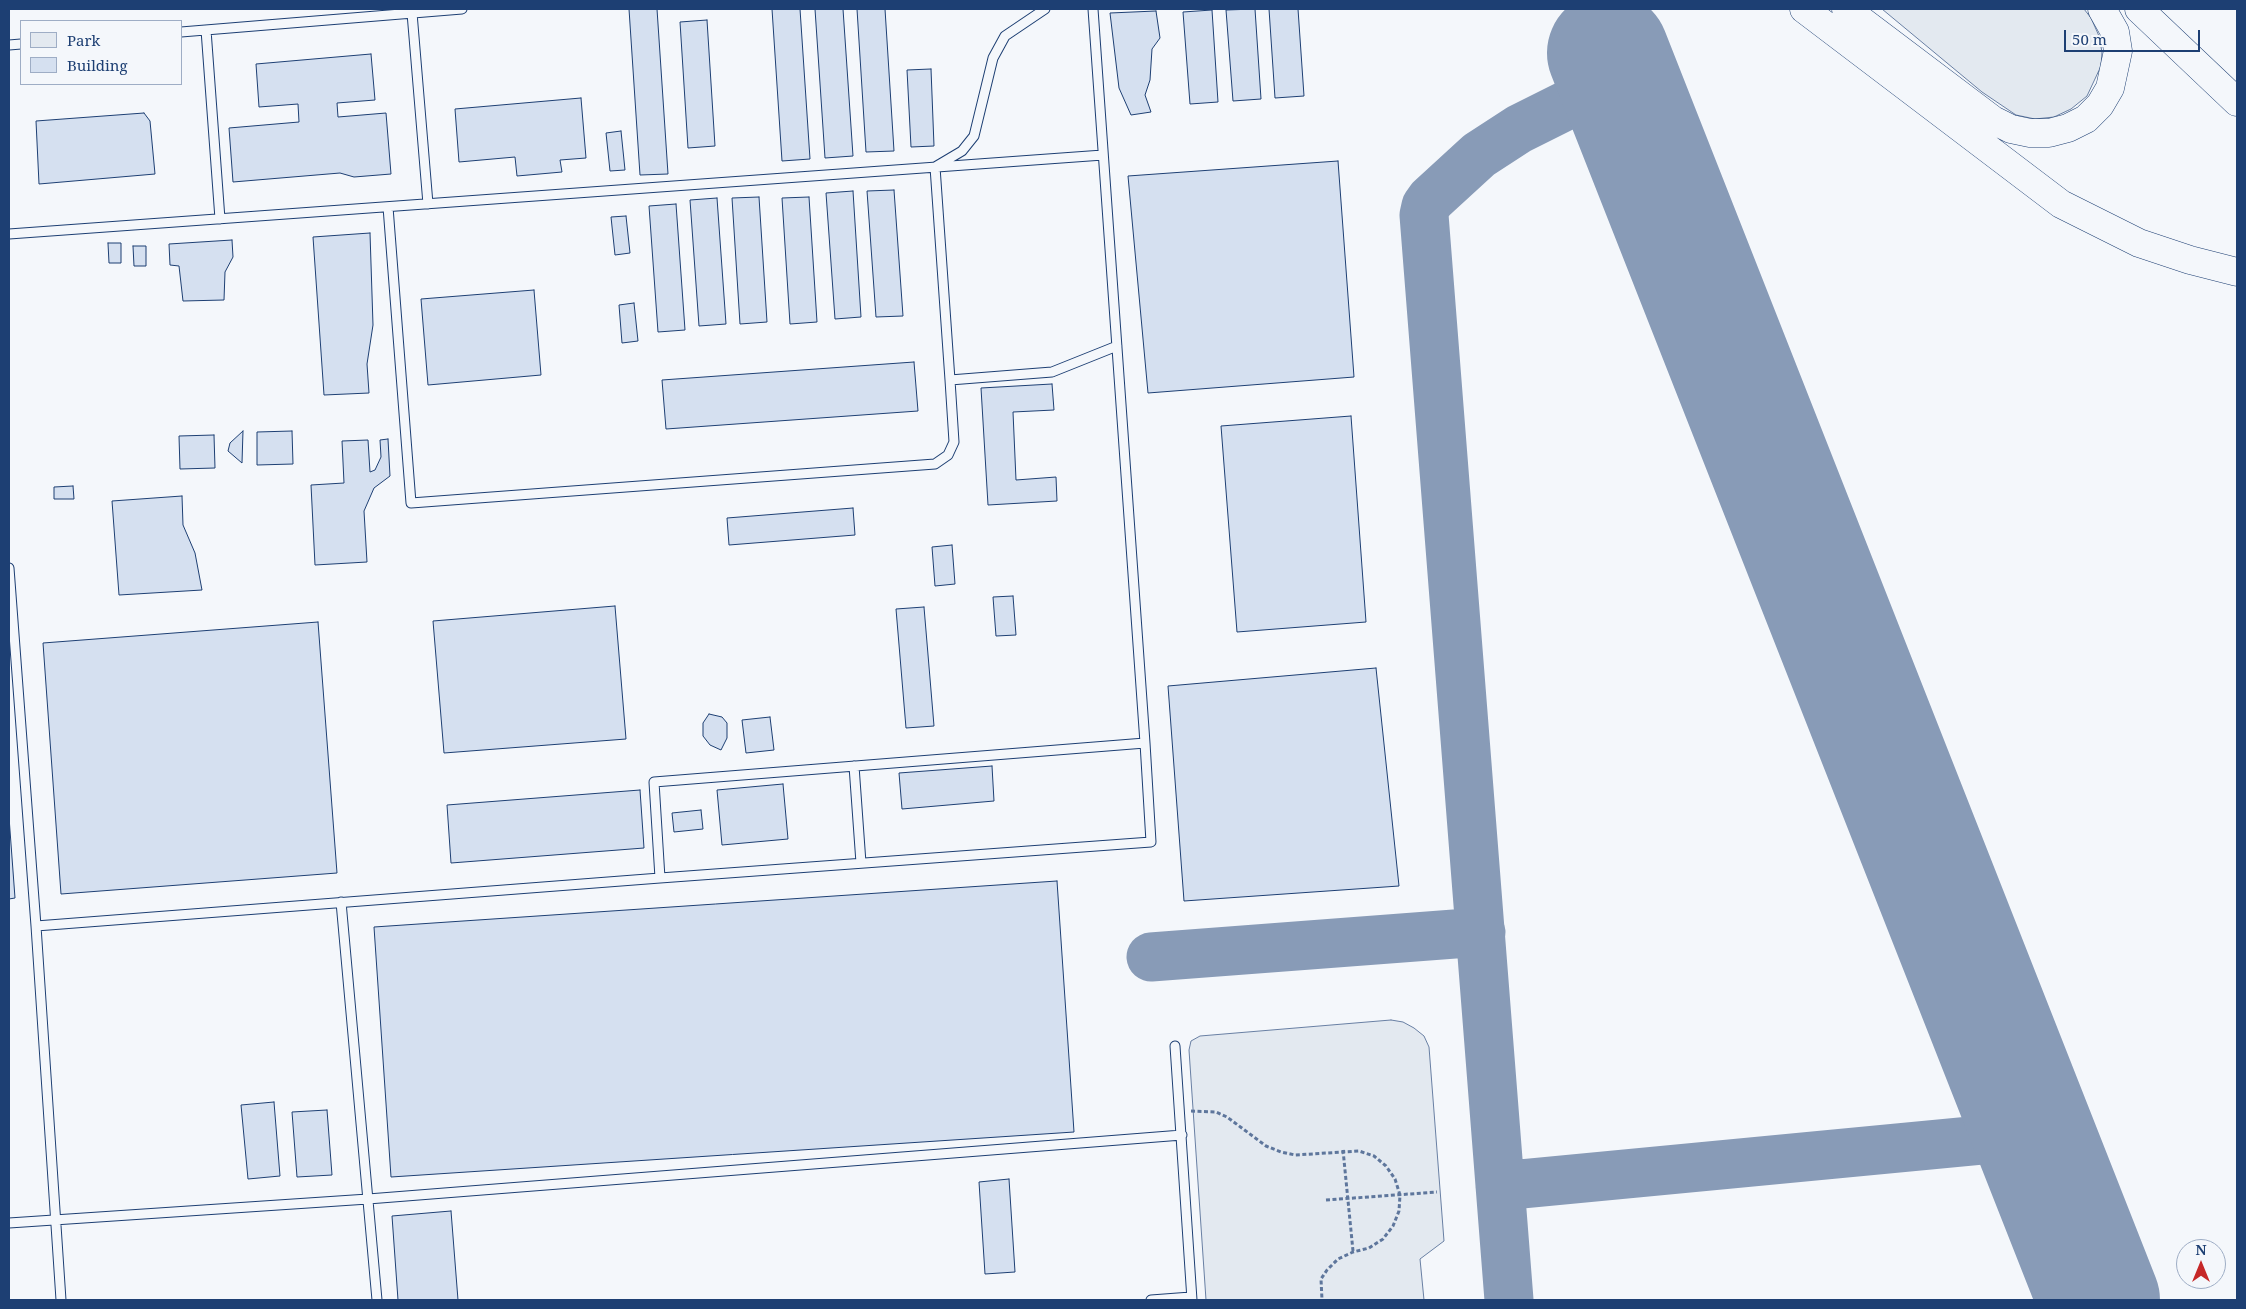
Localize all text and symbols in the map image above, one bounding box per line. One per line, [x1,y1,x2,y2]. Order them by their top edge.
legend [20,20,182,85]
scale bar [2066,20,2202,52]
text: 50 m [2072,29,2107,49]
text: Park [67,30,100,50]
text: Building [67,55,128,75]
north arrow [2176,1239,2226,1289]
text: N [2195,1240,2207,1259]

